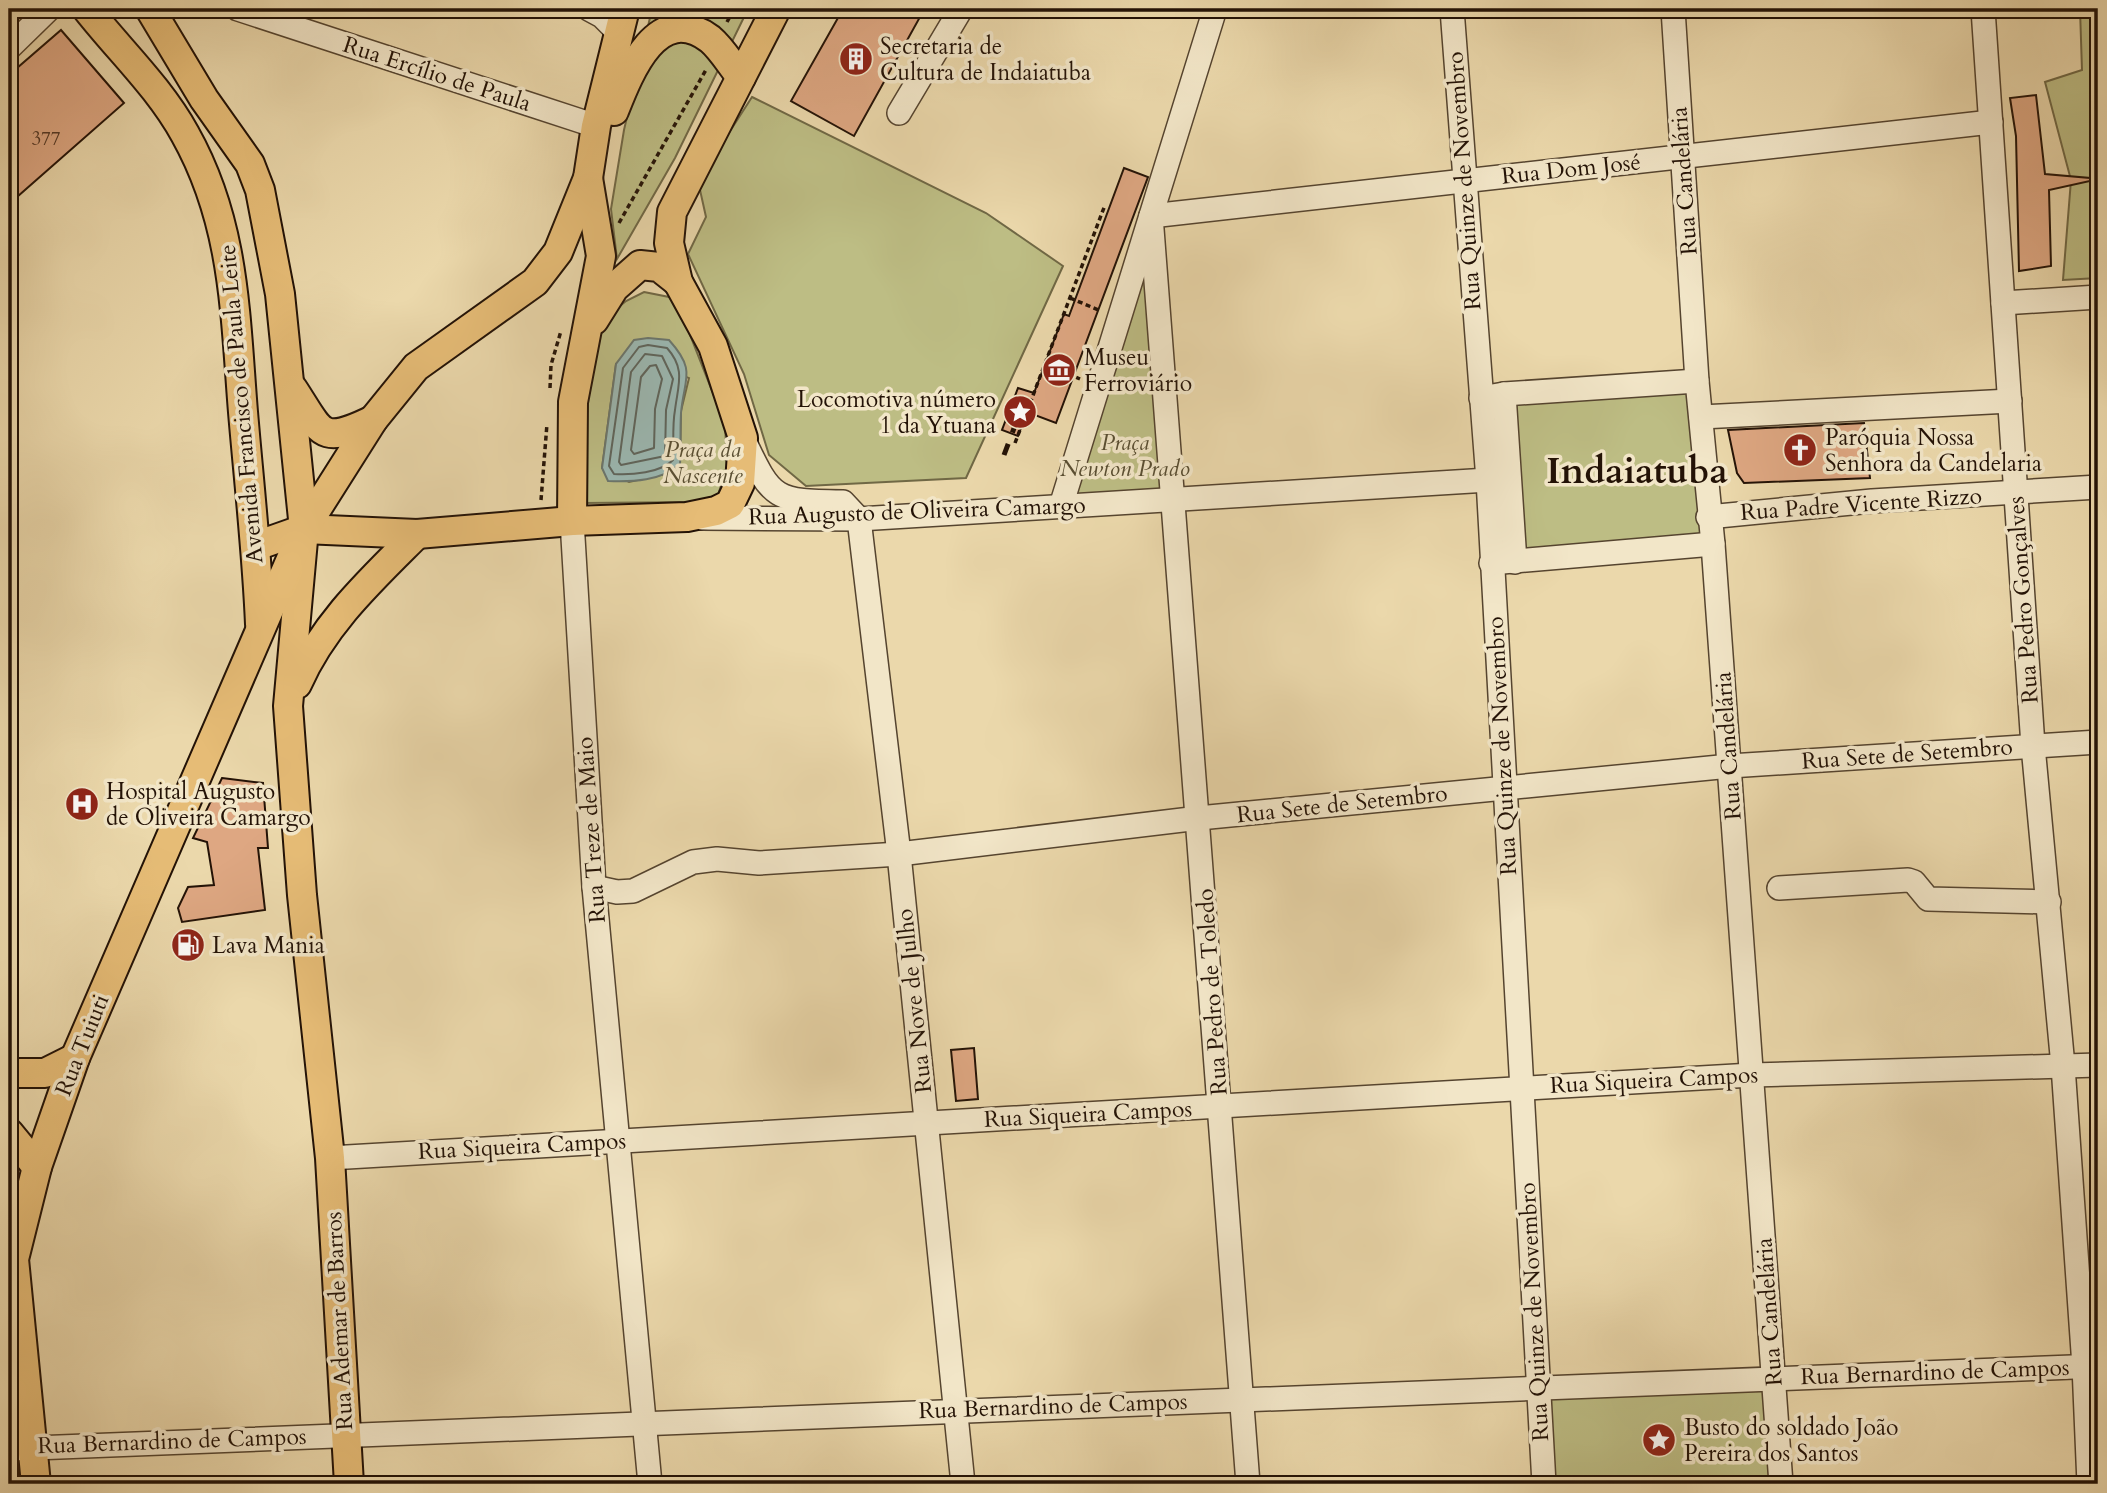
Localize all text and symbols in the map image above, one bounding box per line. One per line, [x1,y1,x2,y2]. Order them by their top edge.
street label: Rua Ercílio de Paula [339,29,535,119]
place label: Secretaria de Cultura de Indaiatuba [880,31,1091,88]
building icon: Secretaria de Cultura de Indaiatuba [837,40,875,78]
street label: Rua Quinze de Novembro [1439,51,1489,311]
street label: Rua Candelária [1663,106,1705,256]
house number: 377 [31,126,61,152]
street label: Rua Dom José [1500,146,1642,192]
street label: Avenida Francisco de Paula Leite [212,243,270,565]
place label: Museu Ferroviário [1084,342,1192,399]
museum icon: Museu Ferroviário [1040,351,1078,389]
place label: Locomotiva número 1 da Ytuana [797,384,996,441]
place icon: Locomotiva número 1 da Ytuana [1001,393,1039,431]
place label: Paróquia Nossa Senhora da Candelaria [1825,422,2042,479]
park label: Praça Newton Prado [1060,427,1190,484]
church icon: Paróquia Nossa Senhora da Candelaria [1781,431,1819,469]
park label: Praça da Nascente [663,434,743,491]
district label: Indaiatuba [1546,446,1728,496]
street label: Rua Padre Vicente Rizzo [1739,480,1983,528]
street label: Rua Augusto de Oliveira Camargo [748,490,1086,532]
street label: Rua Pedro Gonçalves [2000,495,2046,705]
street label: Rua Quinze de Novembro [1480,616,1524,876]
street label: Rua Candelária [1707,671,1749,821]
street label: Rua Sete de Setembro [1800,731,2014,777]
street label: Rua Treze de Maio [569,736,613,924]
place label: Hospital Augusto de Oliveira Camargo [106,776,311,833]
street label: Rua Sete de Setembro [1235,778,1449,830]
hospital icon: Hospital Augusto de Oliveira Camargo [63,785,101,823]
street label: Rua Pedro de Toledo [1189,888,1235,1096]
street label: Rua Nove de Julho [889,907,939,1095]
fuel station icon: Lava Mania [169,926,207,964]
place label: Lava Mania [212,930,325,961]
street label: Rua Tuiuti [48,990,116,1100]
street label: Rua Siqueira Campos [1549,1059,1759,1101]
street label: Rua Siqueira Campos [983,1093,1193,1135]
street label: Rua Siqueira Campos [417,1125,627,1167]
street label: Rua Quinze de Novembro [1512,1182,1556,1442]
street label: Rua Ademar de Barros [318,1211,360,1431]
street label: Rua Candelária [1748,1237,1790,1387]
street label: Rua Bernardino de Campos [1800,1352,2070,1392]
street label: Rua Bernardino de Campos [918,1386,1188,1426]
place label: Busto do soldado João Pereira dos Santos [1684,1412,1898,1469]
street label: Rua Bernardino de Campos [37,1421,307,1461]
place icon: Busto do soldado João Pereira dos Santos [1640,1421,1678,1459]

